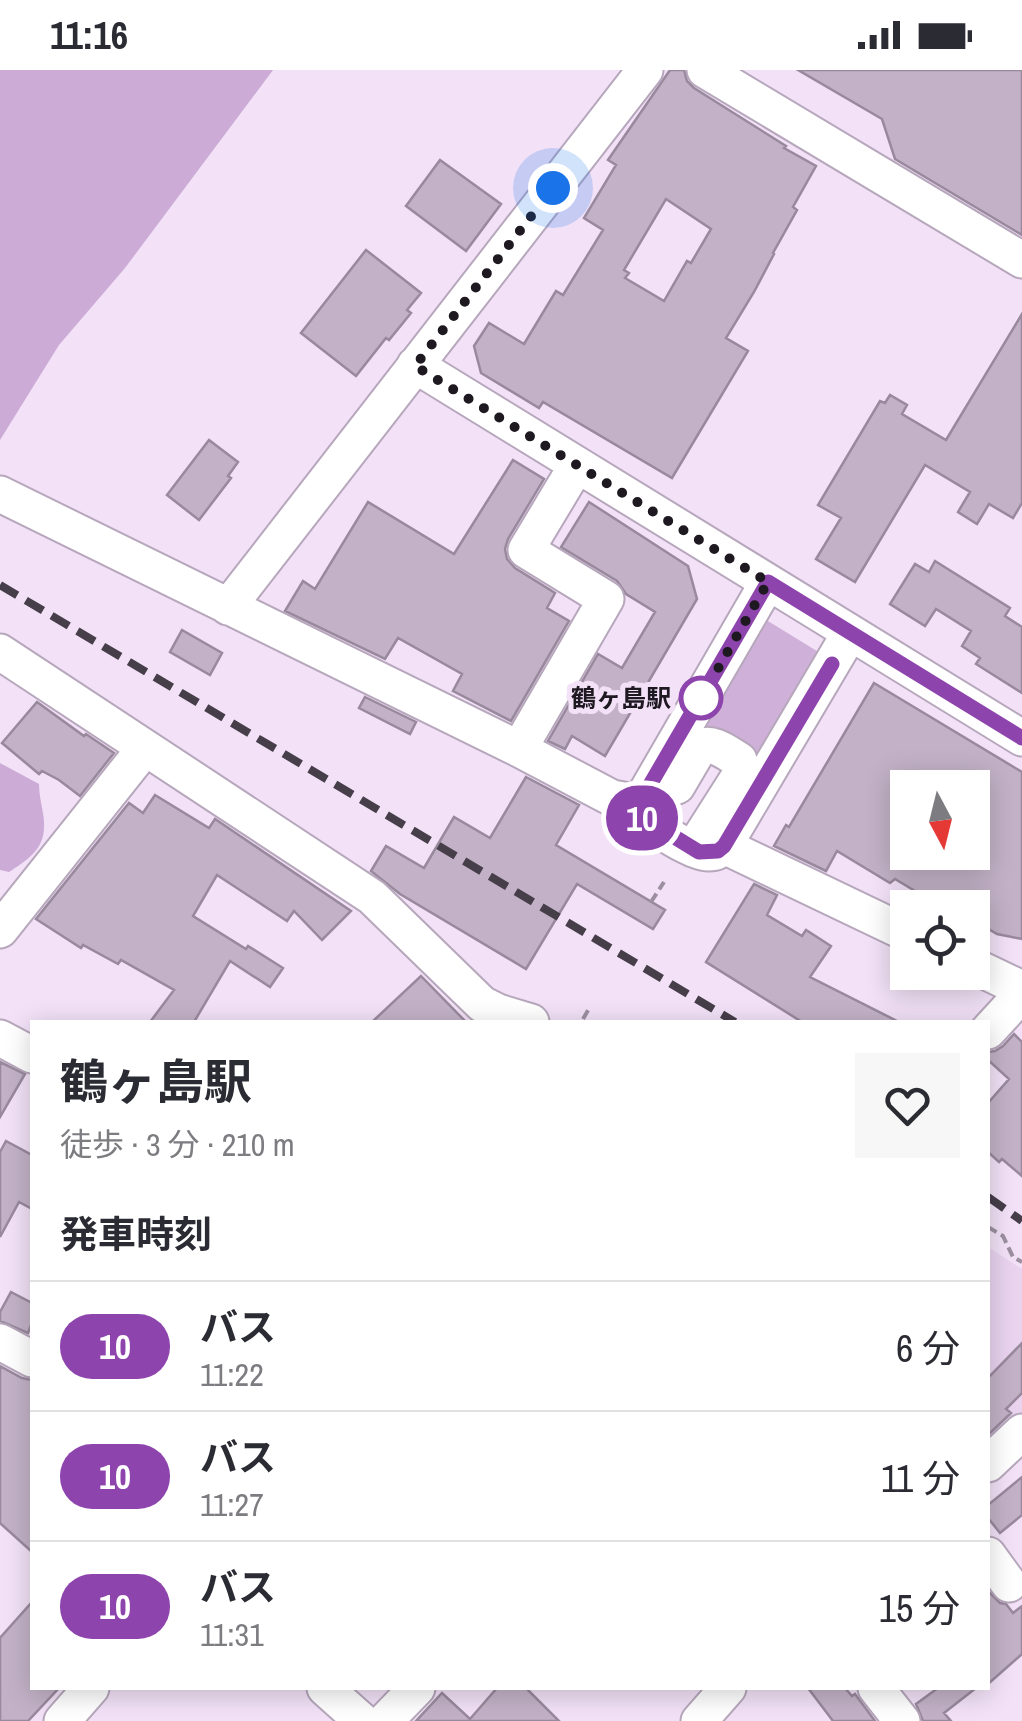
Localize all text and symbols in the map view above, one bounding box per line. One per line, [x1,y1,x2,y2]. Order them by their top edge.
text: 11:16 [50,10,128,61]
your location [528,163,578,213]
marker: 鶴ヶ島駅 [680,677,722,719]
place label: 鶴ヶ島駅 [571,681,671,715]
north arrow [890,770,990,870]
map controls [890,770,990,990]
line badge: 10 [597,786,687,850]
text: 10 [626,795,658,842]
button: locate [890,890,990,990]
text: 鶴ヶ島駅 [60,1049,252,1114]
button: heart [855,1053,960,1158]
text: 徒歩 · 3 分 · 210 m [60,1123,295,1166]
text: 発車時刻 [60,1209,212,1260]
text: バス [200,1302,276,1353]
text: 10 [99,1323,131,1370]
text: 6 分 [896,1323,960,1374]
text: 11:22 [200,1353,264,1396]
text: バス [200,1432,276,1483]
text: 10 [99,1453,131,1500]
text: 11 分 [881,1453,960,1504]
text: 11:27 [200,1483,264,1526]
text: バス [200,1562,276,1613]
text: 10 [99,1583,131,1630]
text: 15 分 [879,1583,960,1634]
text: 11:31 [200,1613,264,1656]

